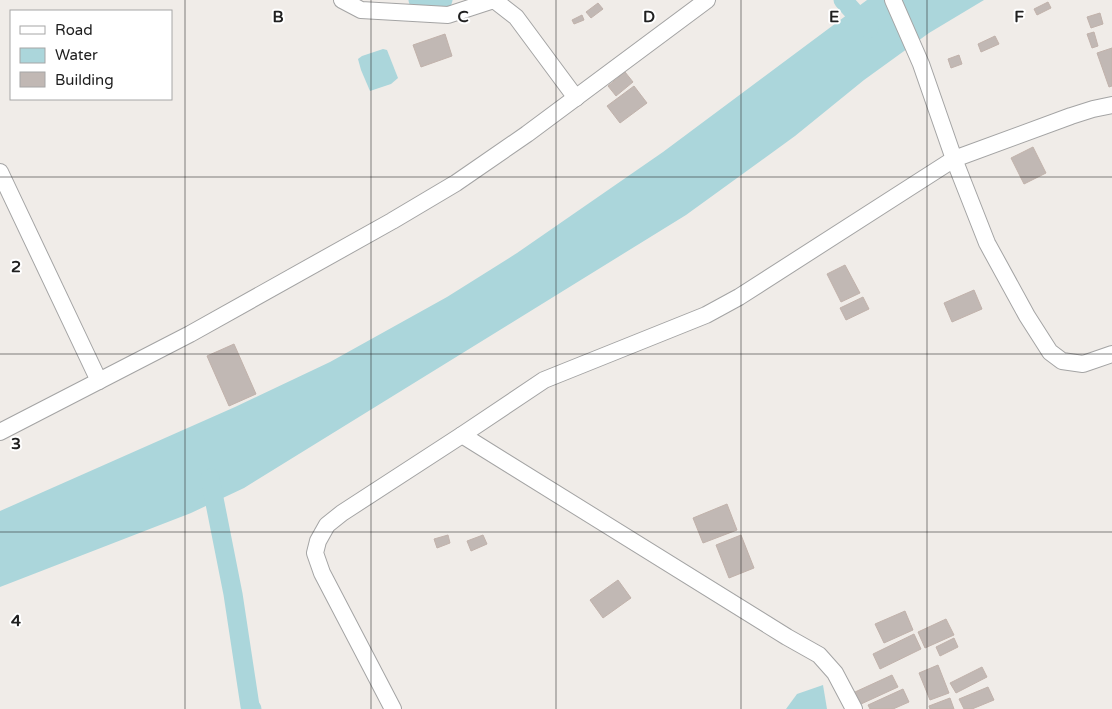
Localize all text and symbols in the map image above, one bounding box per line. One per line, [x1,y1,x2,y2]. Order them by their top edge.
text: B [272,7,284,27]
text: C [457,7,469,27]
text: D [643,7,655,27]
text: E [829,7,839,27]
text: F [1014,7,1024,27]
legend [10,10,172,100]
text: Road [55,21,93,39]
text: Water [55,46,98,64]
text: Building [55,71,114,89]
text: 2 [11,257,21,277]
text: 3 [11,434,21,454]
text: 4 [11,611,21,631]

